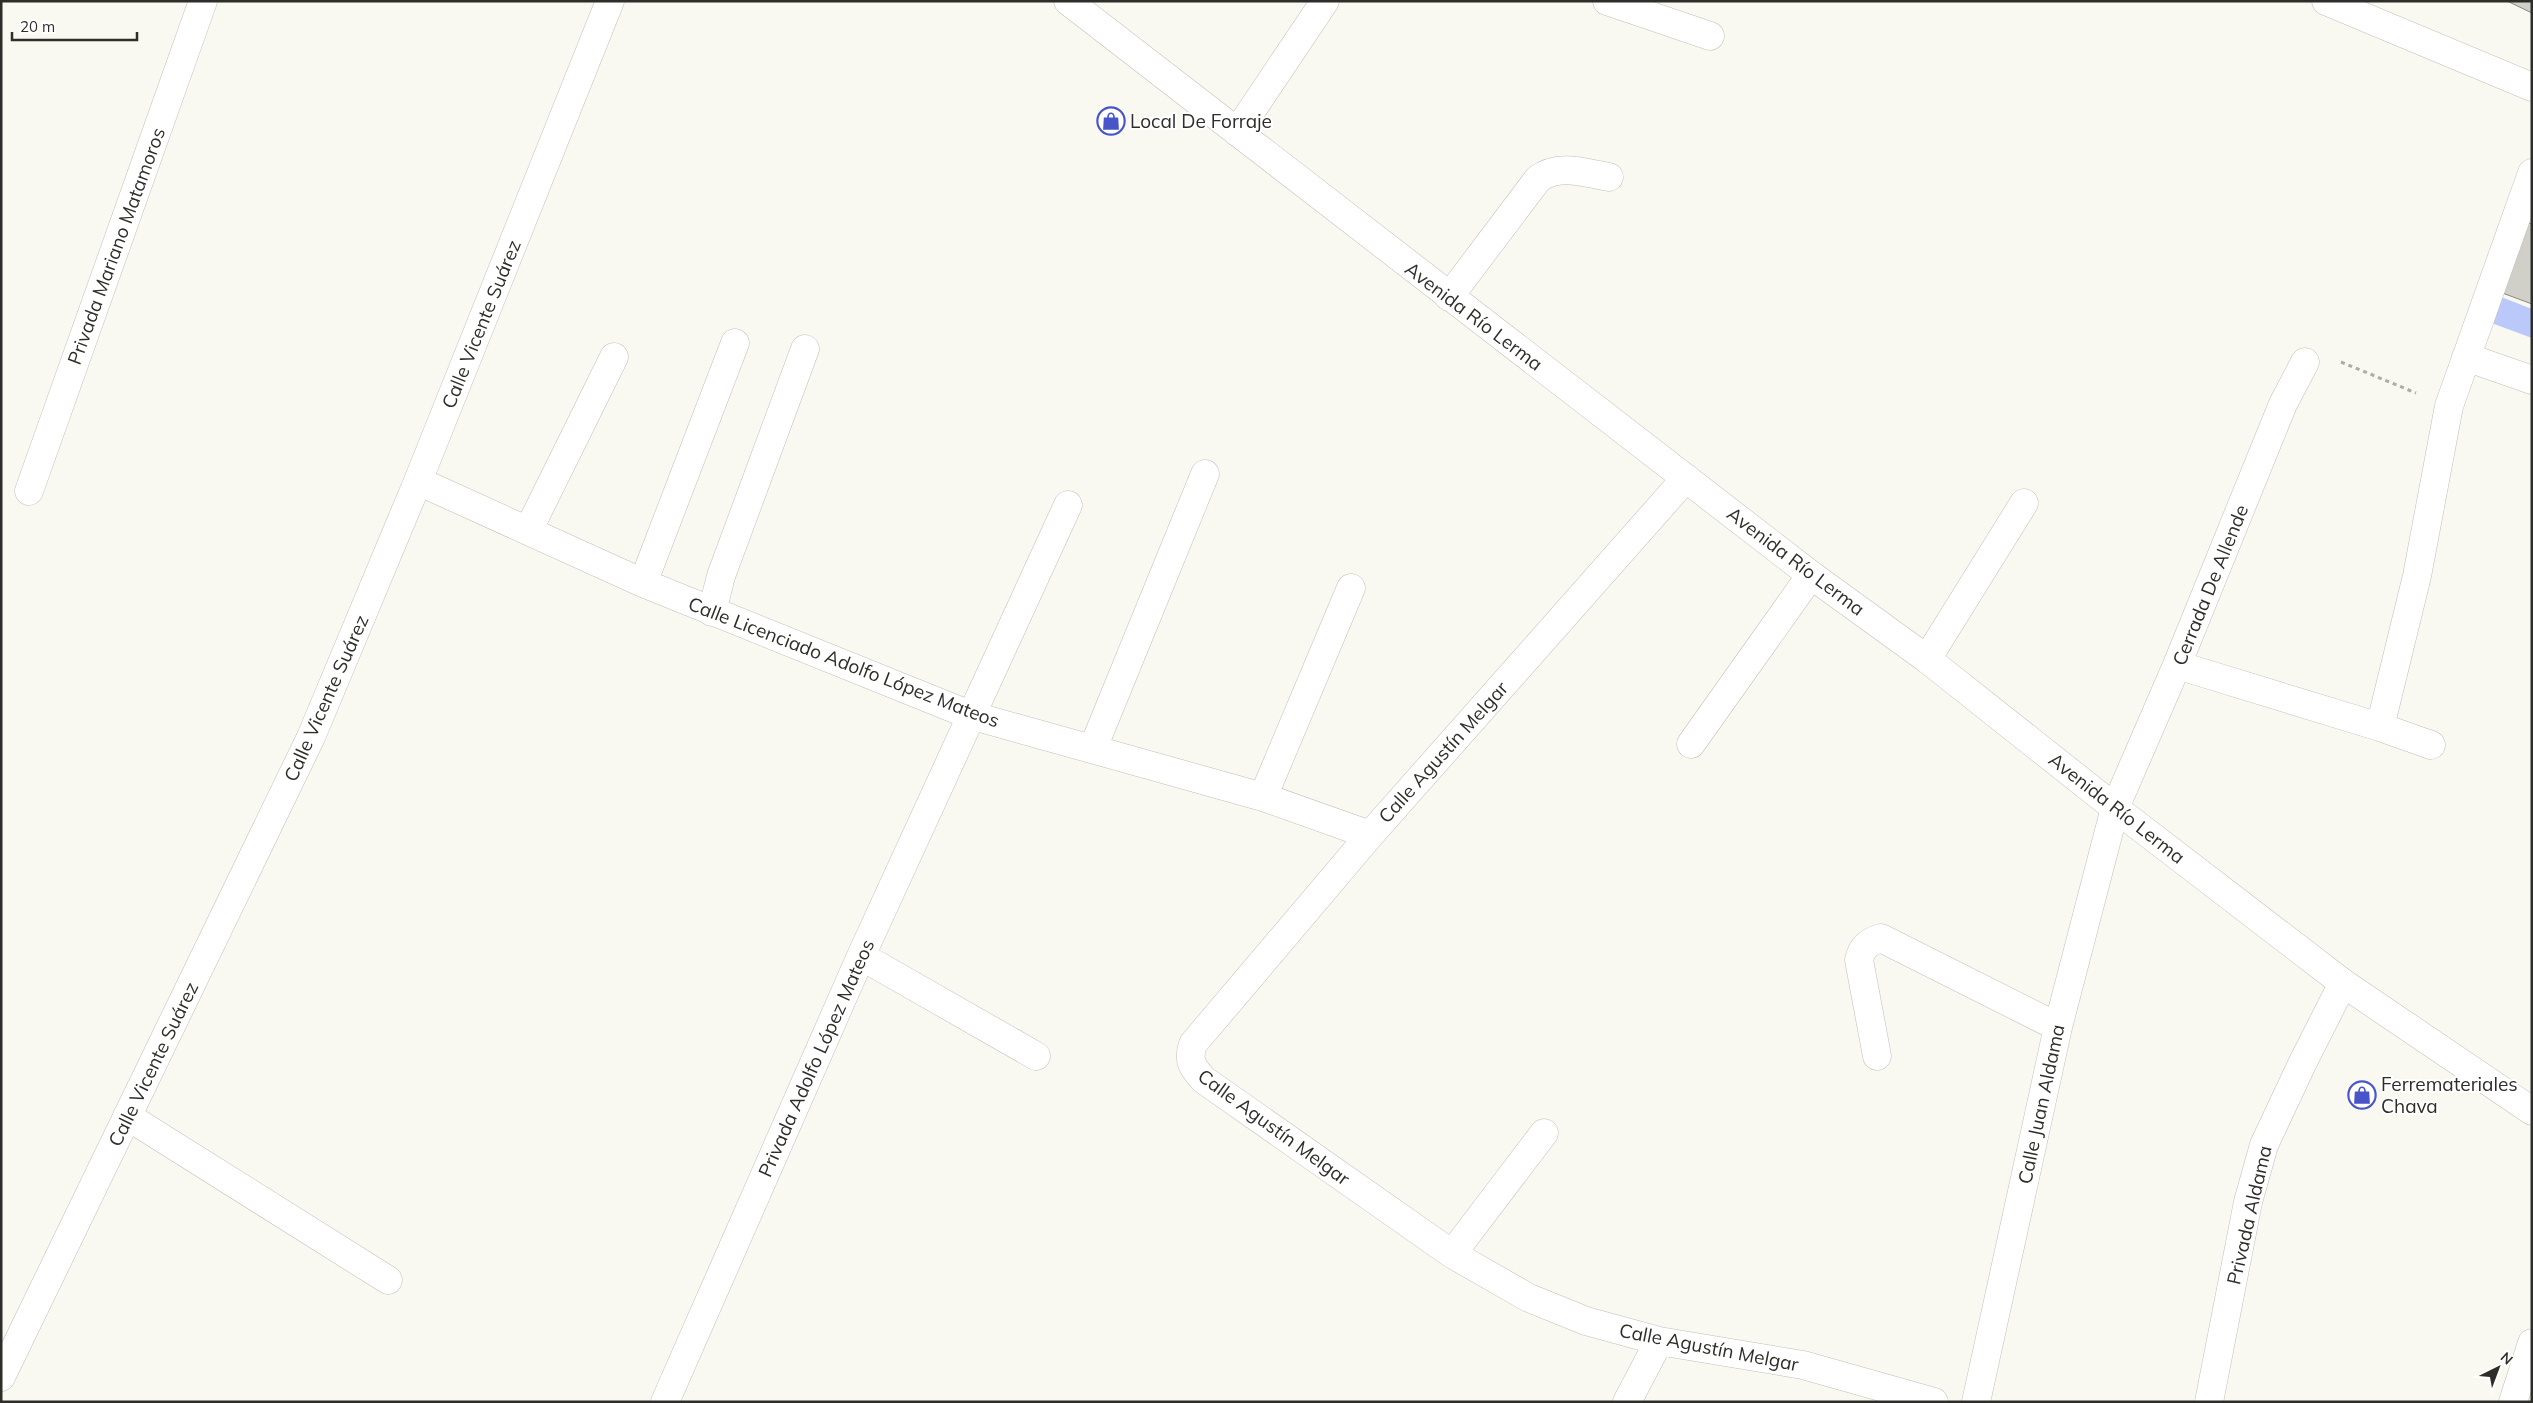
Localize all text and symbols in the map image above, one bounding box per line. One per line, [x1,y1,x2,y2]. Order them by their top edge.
scale bar [12,10,138,42]
text: 20 m [20,17,55,36]
shop icon: Local De Forraje [1096,106,1126,136]
place label: Local De Forraje [1130,109,1272,133]
street label: Privada Mariano Matamoros [62,124,170,368]
street label: Calle Vicente Suárez [436,236,526,412]
street label: Avenida Río Lerma [1400,256,1548,376]
street label: Avenida Río Lerma [1722,501,1870,621]
street label: Cerrada De Allende [2167,501,2253,669]
street label: Calle Licenciado Adolfo López Mateos [685,591,1003,733]
street label: Calle Vicente Suárez [278,611,374,785]
street label: Calle Agustín Melgar [1373,676,1513,828]
street label: Avenida Río Lerma [2044,747,2190,869]
street label: Privada Adolfo López Mateos [753,935,879,1181]
street label: Calle Vicente Suárez [103,978,203,1150]
street label: Calle Juan Aldama [2012,1022,2070,1186]
street label: Calle Agustín Melgar [1193,1064,1355,1190]
place label: Ferremateriales Chava [2381,1072,2518,1118]
shop icon: Ferremateriales Chava [2347,1080,2377,1110]
street label: Privada Aldama [2221,1143,2277,1287]
street label: Calle Agustín Melgar [1617,1318,1801,1376]
north arrow [2473,1343,2523,1393]
text: N [2497,1348,2517,1369]

